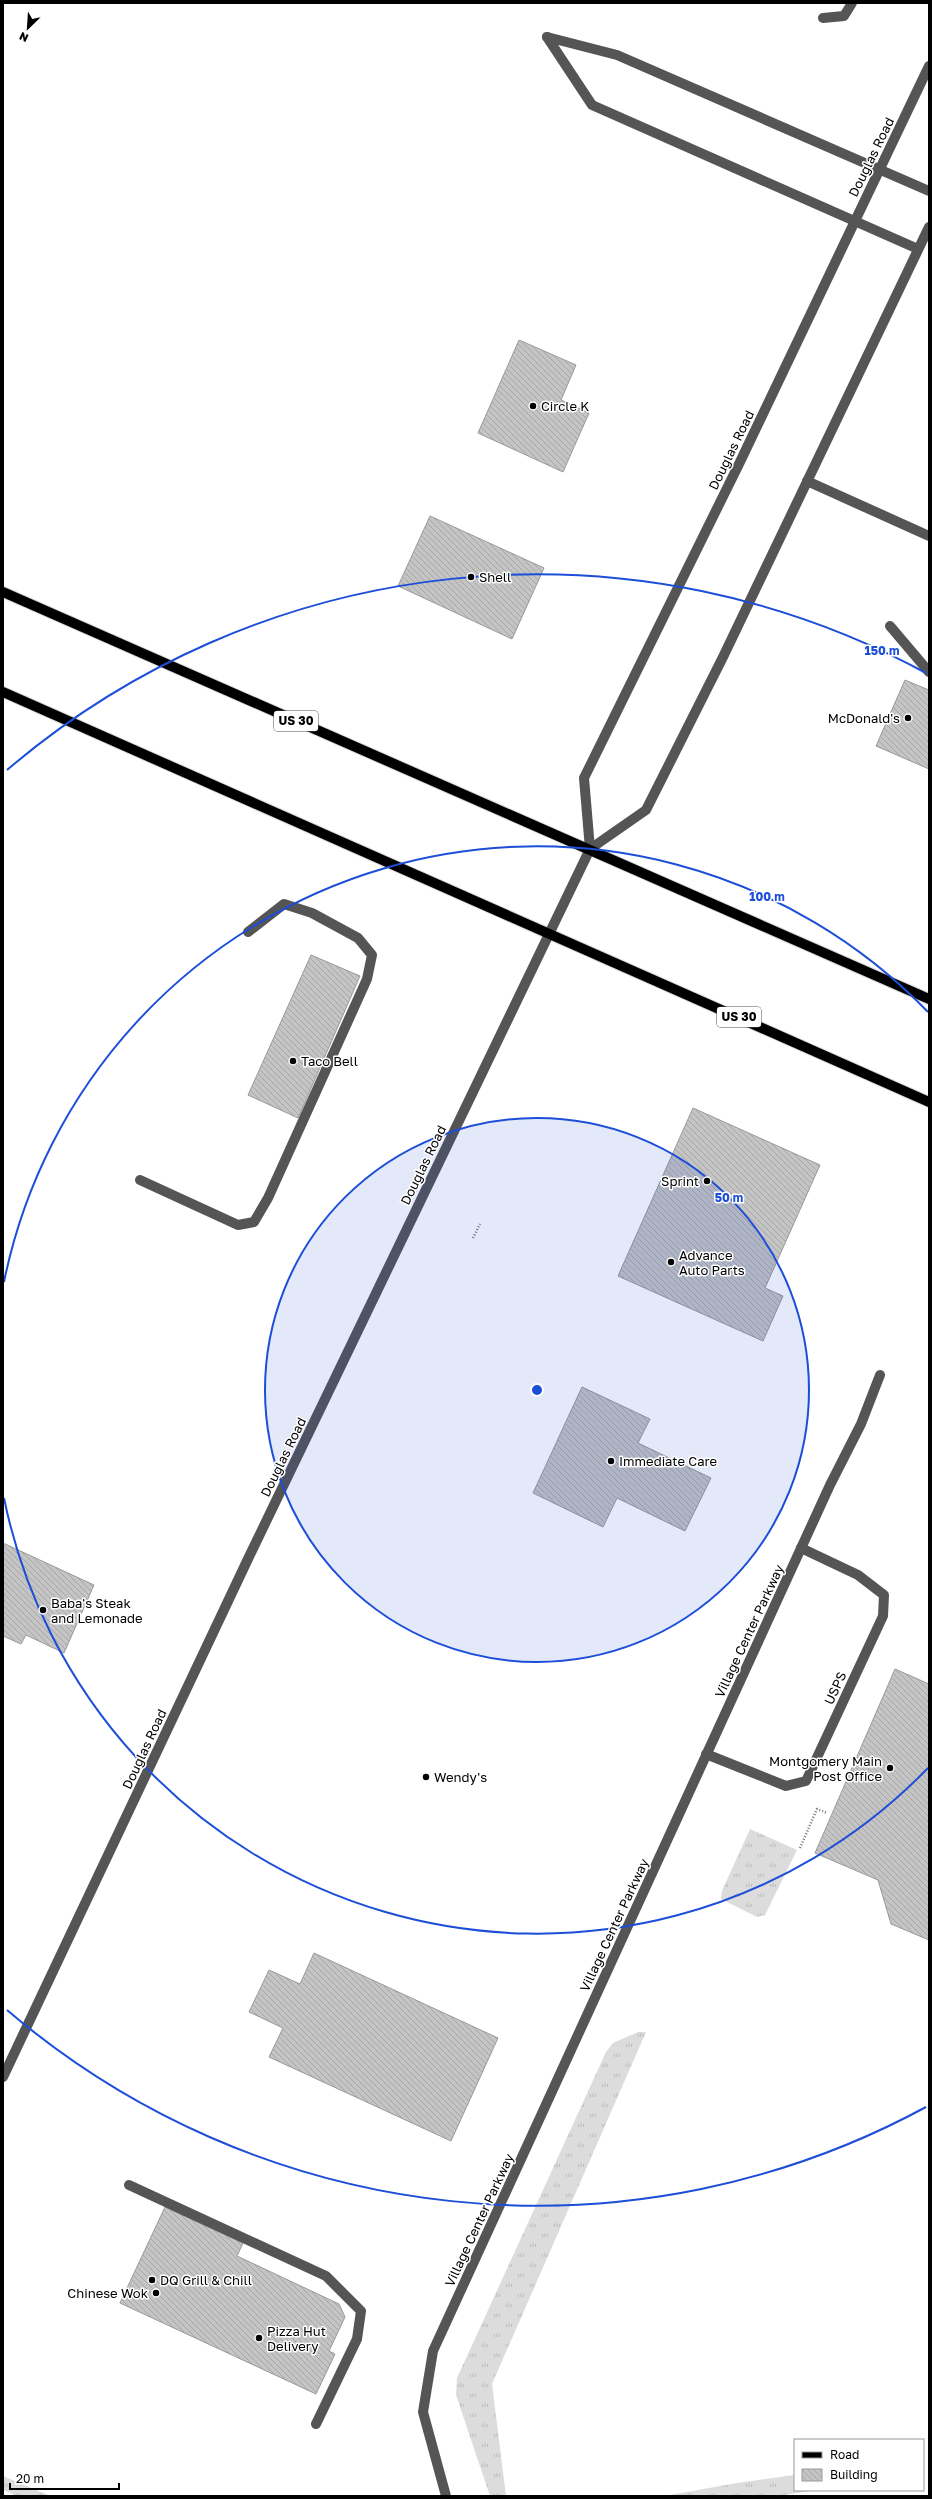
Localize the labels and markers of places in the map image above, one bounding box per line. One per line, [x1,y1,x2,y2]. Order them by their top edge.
place label: Circle K [541,398,589,414]
marker: Circle K [528,401,538,411]
place label: Shell [479,569,511,585]
marker: Shell [466,572,476,582]
place label: McDonald's [828,710,900,726]
marker: McDonald's [903,713,913,723]
place label: Taco Bell [301,1053,358,1069]
marker: Taco Bell [288,1056,298,1066]
place label: Sprint [661,1173,699,1189]
marker: Sprint [702,1176,712,1186]
place label: Advance Auto Parts [679,1247,745,1278]
marker: Advance Auto Parts [666,1257,676,1267]
centre of rings [530,1383,544,1397]
place label: Immediate Care [619,1453,717,1469]
marker: Immediate Care [606,1456,616,1466]
place label: Baba's Steak and Lemonade [51,1595,143,1626]
marker: Baba's Steak and Lemonade [38,1605,48,1615]
place label: Montgomery Main Post Office [769,1753,882,1784]
marker: Montgomery Main Post Office [885,1763,895,1773]
place label: Wendy's [434,1769,487,1785]
marker: Wendy's [421,1772,431,1782]
place label: DQ Grill & Chill [160,2272,252,2288]
marker: DQ Grill & Chill [147,2275,157,2285]
place label: Chinese Wok [67,2285,149,2301]
marker: Chinese Wok [151,2288,161,2298]
place label: Pizza Hut Delivery [267,2323,326,2354]
marker: Pizza Hut Delivery [254,2333,264,2343]

